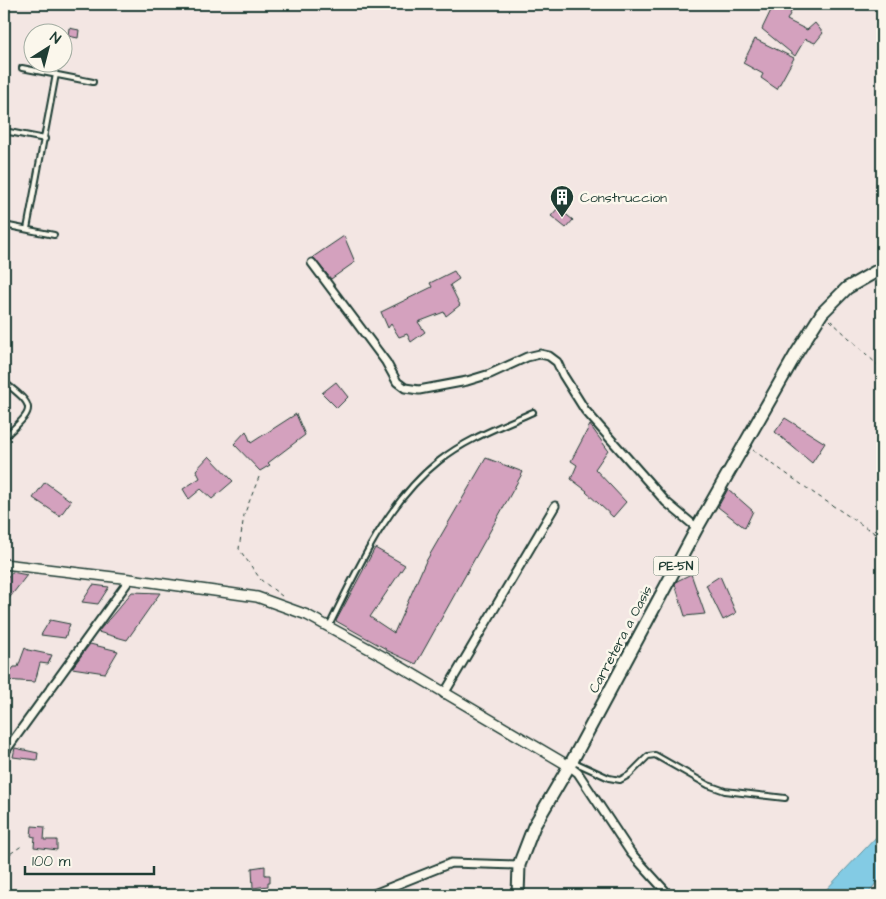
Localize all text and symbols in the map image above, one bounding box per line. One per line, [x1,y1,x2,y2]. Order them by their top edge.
north arrow [22,22,72,72]
text: N [46,28,65,49]
building icon: Construccion [549,184,575,218]
place label: Construccion [580,188,667,208]
road number: PE-5N [654,556,698,576]
street label: Carretera a Oasis [584,582,658,697]
scale bar [25,844,154,876]
text: 100 m [32,851,71,872]

